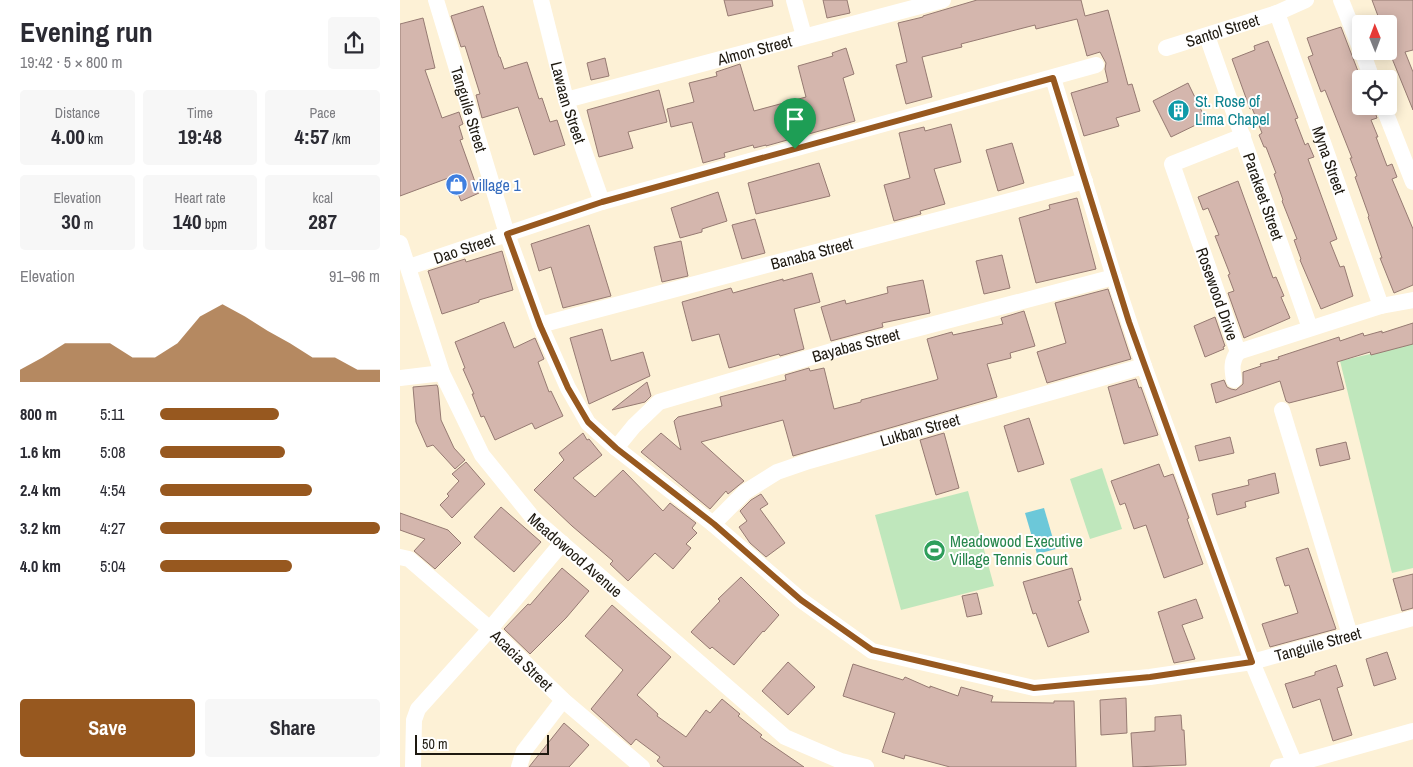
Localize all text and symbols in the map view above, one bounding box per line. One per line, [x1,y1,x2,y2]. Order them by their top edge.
street label: Santol Street [1183,8,1262,52]
text: Evening run [20,13,153,51]
north arrow [1352,15,1398,60]
map controls [1352,15,1397,115]
button: share [328,17,380,69]
street label: Almon Street [714,30,794,71]
text: 19:42 · 5 × 800 m [20,51,123,73]
street label: Lawaan Street [546,59,592,147]
street label: Tanguile Street [446,64,493,155]
button: locate [1352,70,1397,115]
place label: St. Rose of Lima Chapel [1195,90,1269,130]
pin [774,98,816,149]
building icon: St. Rose of Lima Chapel [1167,98,1191,122]
text: Distance [55,104,100,122]
text: Time [187,104,213,122]
text: Pace [310,104,336,122]
icon: arrive [781,105,809,133]
text: 4.00 [51,122,85,151]
text: 19:48 [178,122,222,151]
text: 4:57 [295,122,329,151]
street label: Myna Street [1307,123,1352,197]
text: km [85,130,103,148]
text: /km [329,130,351,148]
street label: Parakeet Street [1238,150,1289,243]
shop icon: village 1 [444,173,468,197]
place label: village 1 [472,174,522,196]
text: Elevation [53,189,101,207]
text: Heart rate [174,189,226,207]
text: kcal [312,189,333,207]
text: 30 [61,207,81,236]
text: 140 [173,207,202,236]
text: 287 [308,207,337,236]
text: m [81,215,93,233]
text: bpm [202,215,227,233]
street label: Dao Street [431,228,498,269]
street label: Banaba Street [768,232,855,275]
street label: Rosewood Drive [1191,244,1244,343]
text: Elevation [20,265,75,287]
text: 91–96 m [329,265,380,287]
street label: Bayabas Street [809,323,902,367]
text: 800 m [20,403,57,425]
text: 5:11 [100,403,125,425]
street label: Lukban Street [877,408,962,451]
text: 1.6 km [20,441,61,463]
text: 5:08 [100,441,126,463]
text: 2.4 km [20,479,61,501]
text: 4:54 [100,479,126,501]
street label: Meadowood Avenue [523,508,627,602]
text: 3.2 km [20,517,61,539]
text: 4:27 [100,517,126,539]
place label: Meadowood Executive Village Tennis Court [950,530,1083,570]
sports icon: Meadowood Executive Village Tennis Court [922,538,946,562]
text: 4.0 km [20,555,61,577]
text: 5:04 [100,555,126,577]
street label: Tanguile Street [1272,622,1364,666]
street label: Acacia Street [485,624,558,696]
button: Save [20,699,195,757]
button: Share [205,699,380,757]
scale bar [415,732,549,755]
text: 50 m [422,735,448,753]

